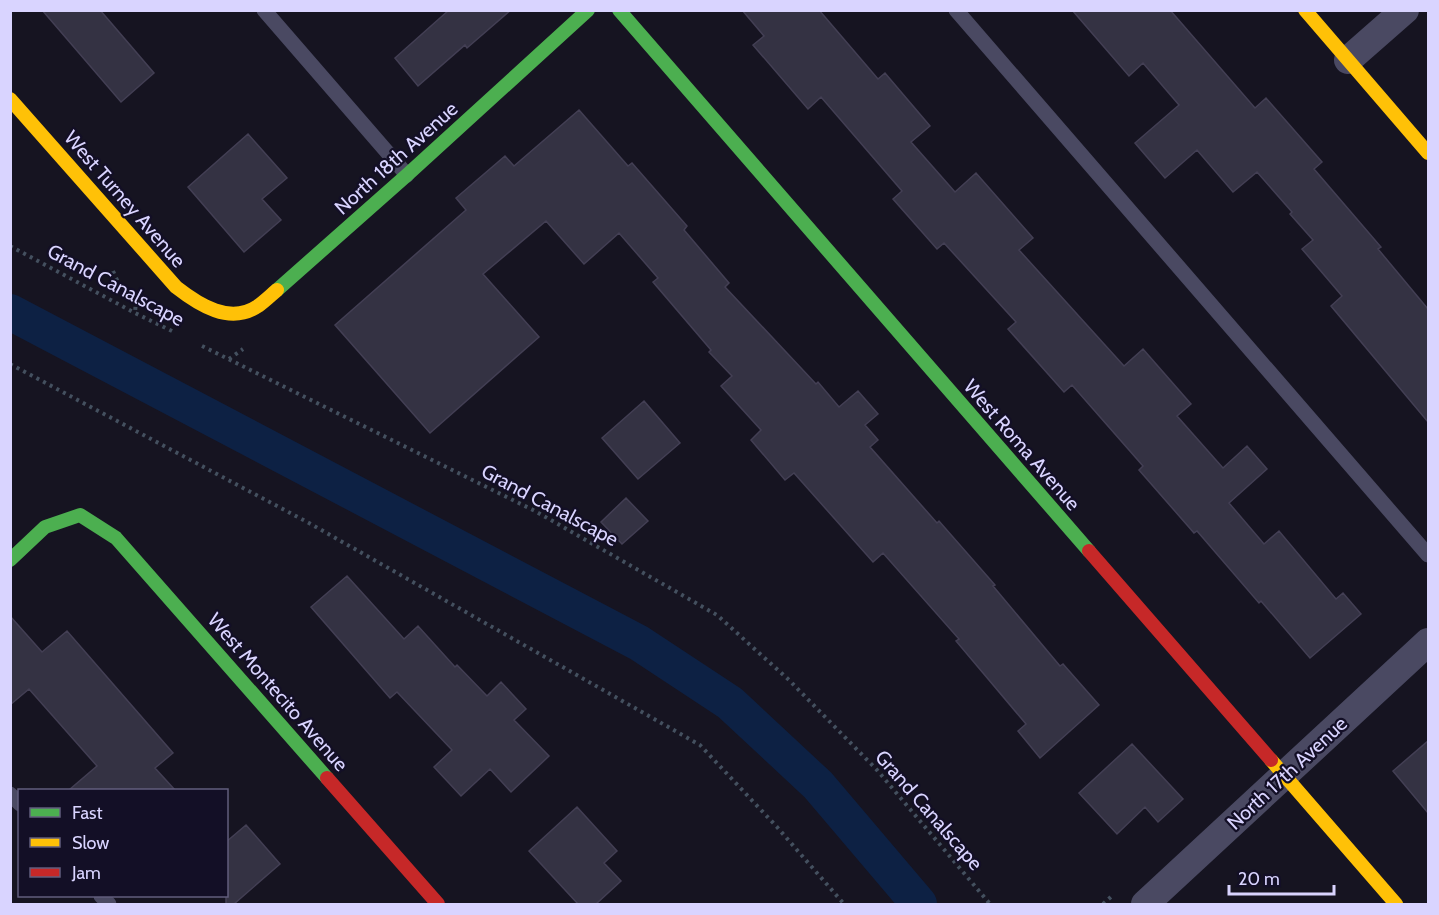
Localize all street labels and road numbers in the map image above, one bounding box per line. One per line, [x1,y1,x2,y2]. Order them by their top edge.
street label: North 18th Avenue [330,96,462,220]
street label: West Turney Avenue [59,126,191,272]
street label: Grand Canalscape [43,239,189,331]
street label: West Roma Avenue [959,375,1085,515]
street label: Grand Canalscape [477,459,623,551]
street label: West Montecito Avenue [203,608,353,776]
street label: North 17th Avenue [1222,711,1352,835]
street label: Grand Canalscape [870,745,988,875]

